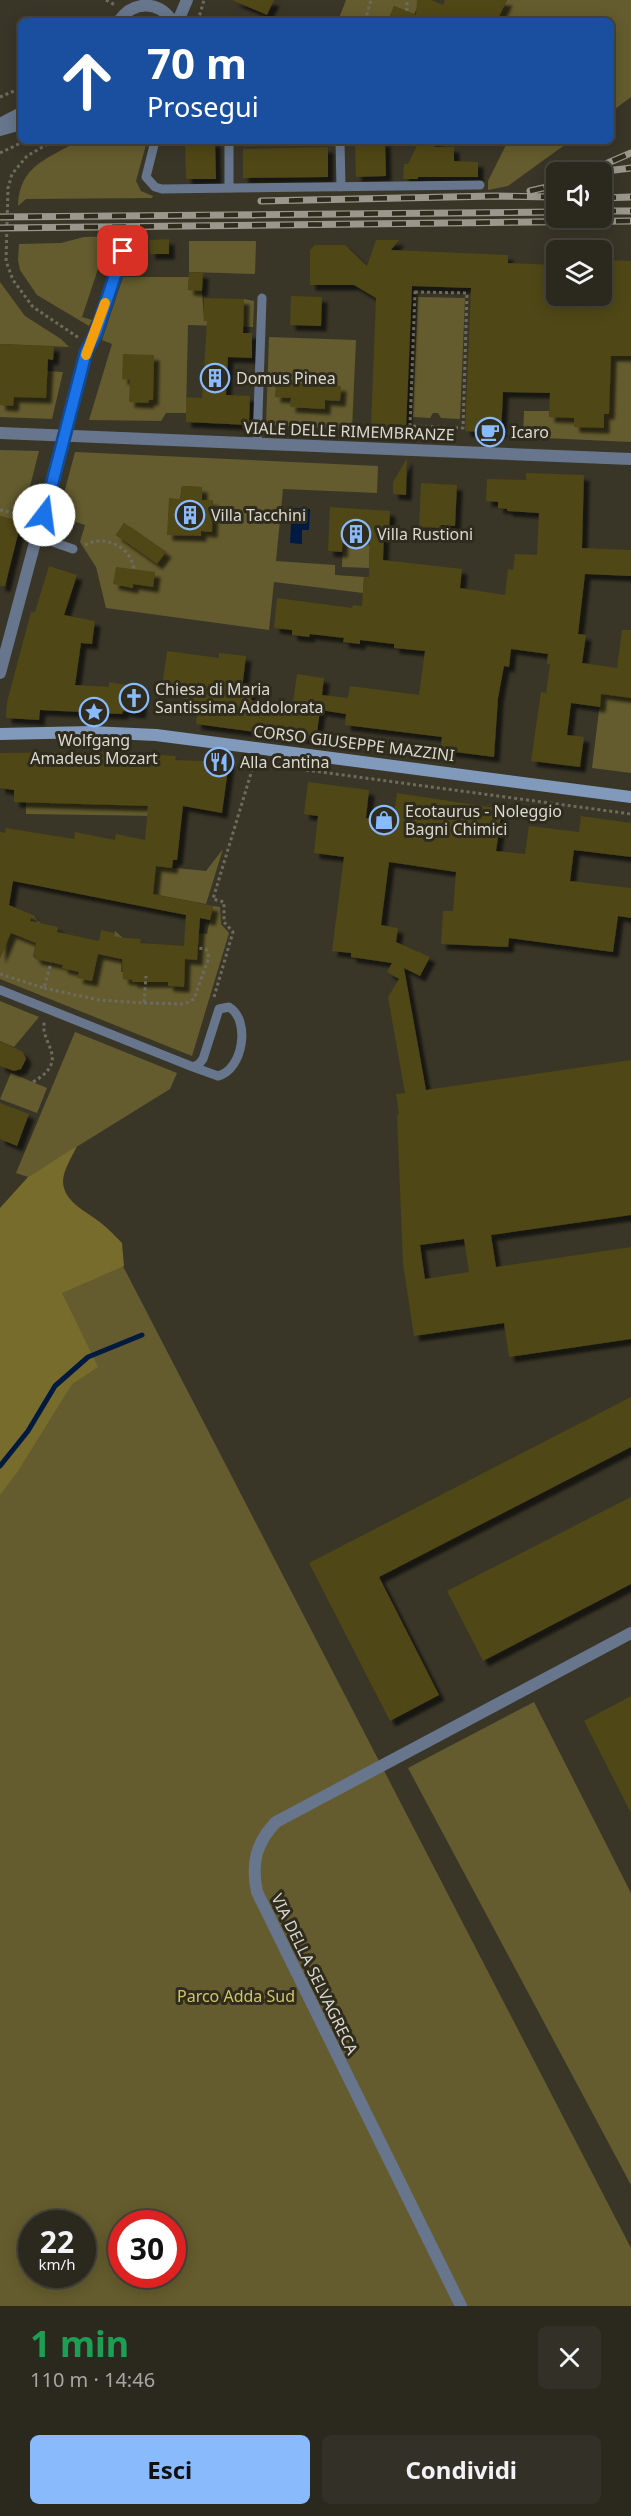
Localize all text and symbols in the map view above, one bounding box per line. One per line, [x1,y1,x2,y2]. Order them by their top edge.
text: 70 m [147,34,247,91]
icon: ahead [48,42,126,120]
text: Prosegui [147,88,259,125]
map controls [546,162,612,306]
button: sound [546,162,612,228]
pin [97,225,148,276]
icon: arrive [106,234,139,267]
button: layers [546,240,612,306]
building icon: Domus Pinea [199,362,231,394]
place label: Domus Pinea [236,367,336,389]
street label: VIALE DELLE RIMEMBRANZE [243,416,455,446]
cafe icon: Icaro [474,416,506,448]
place label: Icaro [511,421,549,443]
position arrow [12,483,76,547]
building icon: Villa Tacchini [174,499,206,531]
place label: Villa Tacchini [211,504,306,526]
building icon: Villa Rustioni [340,518,372,550]
place label: Villa Rustioni [377,523,473,545]
place label: Chiesa di Maria Santissima Addolorata [155,678,324,718]
church icon: Chiesa di Maria Santissima Addolorata [118,682,150,714]
place icon: Wolfgang Amadeus Mozart [78,696,110,728]
street label: CORSO GIUSEPPE MAZZINI [252,720,456,766]
place label: Wolfgang Amadeus Mozart [30,729,158,769]
restaurant icon: Alla Cantina [203,746,235,778]
place label: Alla Cantina [240,751,329,773]
place label: Ecotaurus - Noleggio Bagni Chimici [405,800,562,840]
shop icon: Ecotaurus - Noleggio Bagni Chimici [368,804,400,836]
street label: VIA DELLA SELVAGRECA [266,1890,364,2059]
park label: Parco Adda Sud [177,1985,295,2007]
speed limit sign: 30 [108,2210,186,2288]
text: 22 [40,2221,74,2262]
text: km/h [39,2254,75,2274]
text: 1 min [30,2319,129,2368]
button: close [538,2326,601,2389]
text: 110 m · 14:46 [30,2366,155,2393]
button: Esci [30,2435,310,2504]
button: Condividi [322,2435,601,2504]

